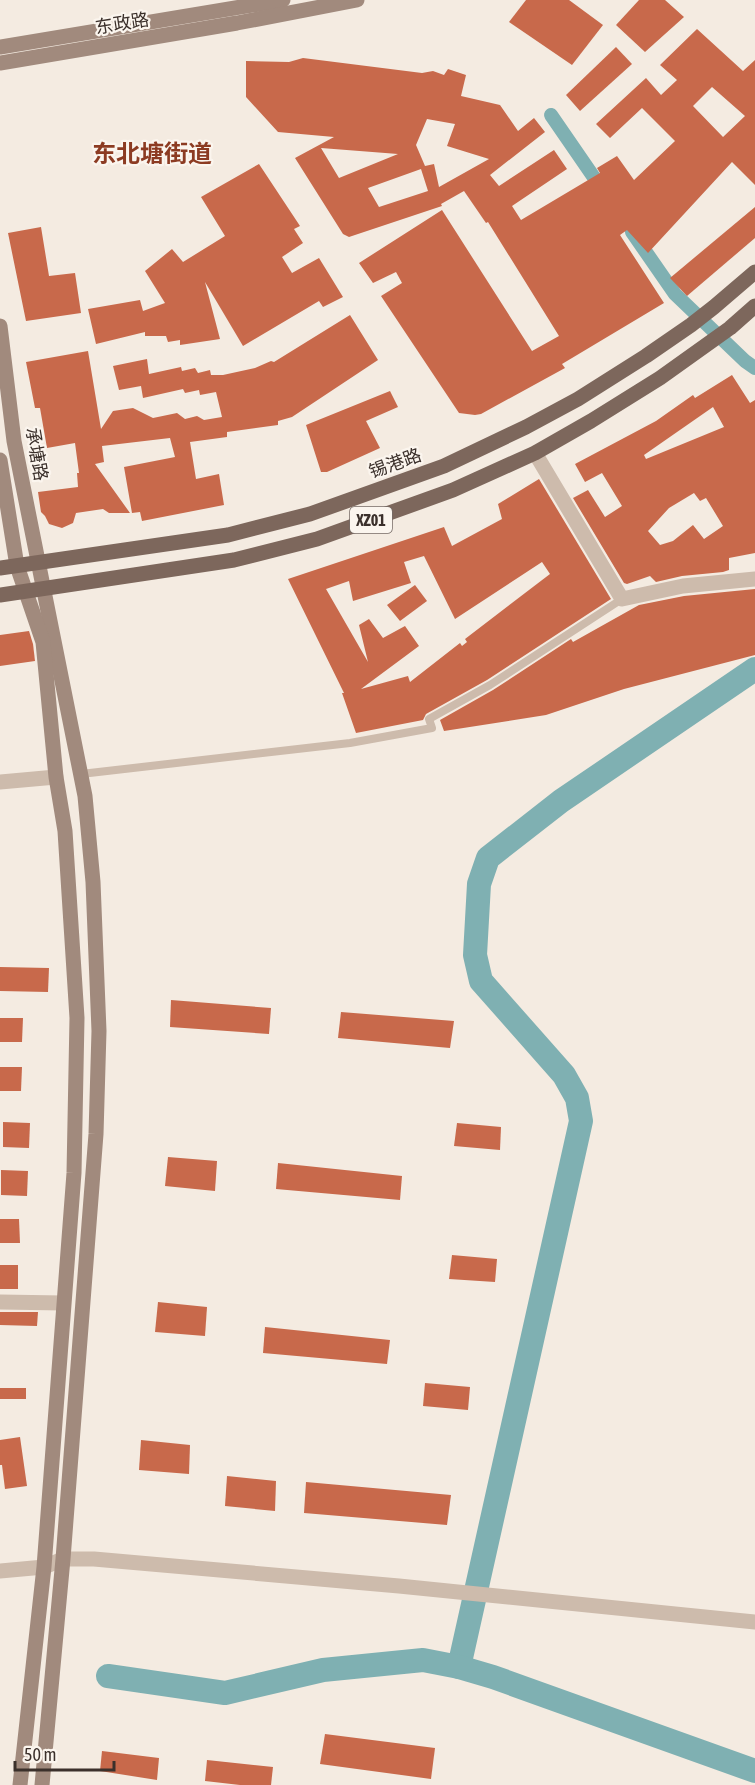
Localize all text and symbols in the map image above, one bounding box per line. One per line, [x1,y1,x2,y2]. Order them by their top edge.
street label: 东政路 [94,8,150,38]
district label: 东北塘街道 [92,140,212,167]
street label: 承塘路 [22,426,52,482]
street label: 锡港路 [366,444,424,482]
road number: XZ01 [350,507,392,533]
scale bar [15,1734,114,1772]
text: 50 m [24,1744,56,1765]

